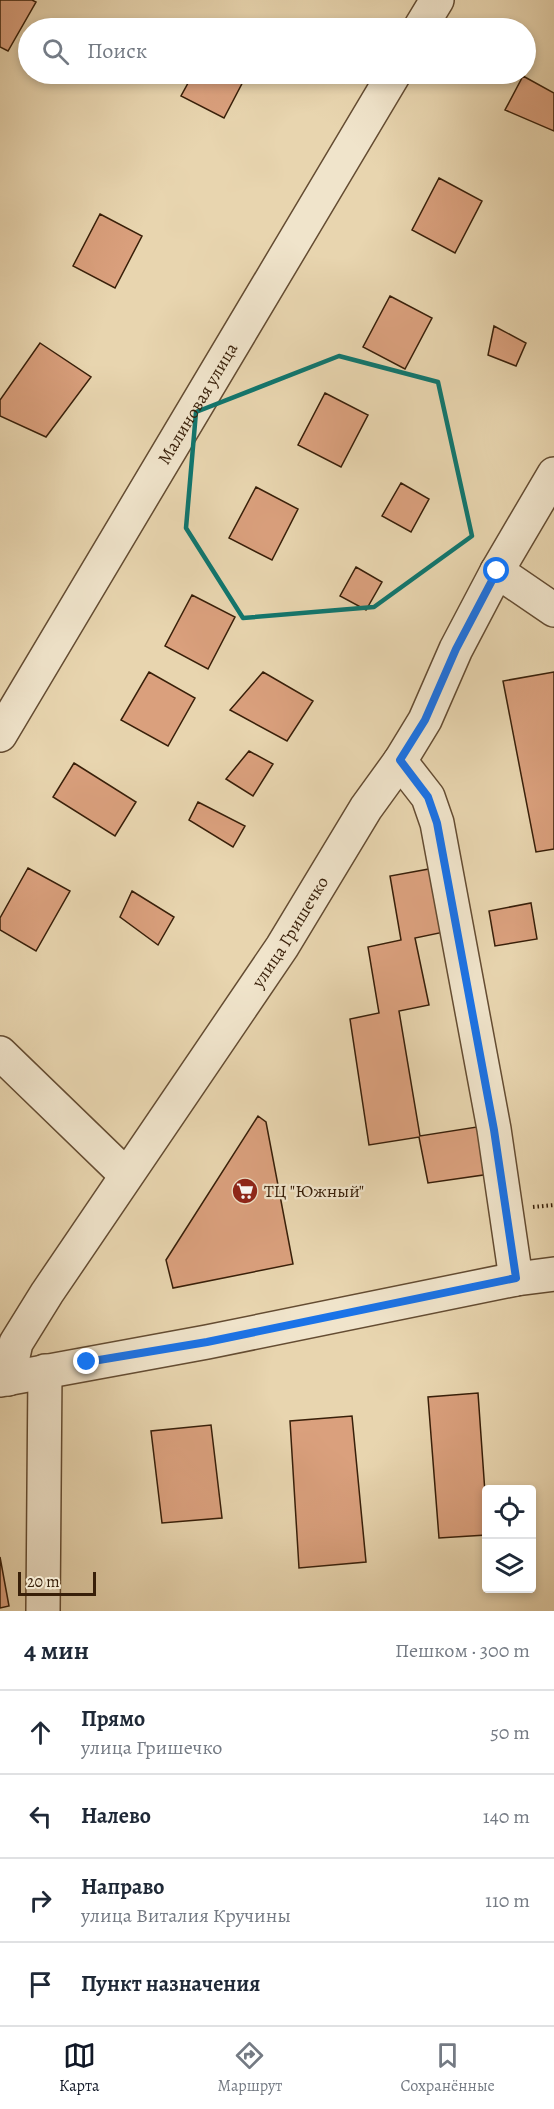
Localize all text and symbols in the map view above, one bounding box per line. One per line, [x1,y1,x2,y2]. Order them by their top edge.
search box [18,18,536,84]
icon: search [39,35,72,68]
text: Поиск [87,36,147,66]
street label: Малиновая улица [152,338,244,469]
route start [483,557,509,583]
street label: улица Гришечко [245,872,334,993]
supermarket icon: ТЦ "Южный" [230,1176,260,1206]
place label: ТЦ "Южный" [264,1179,364,1203]
route end [73,1348,99,1374]
map controls [482,1485,536,1593]
button: locate [482,1485,536,1539]
button: layers [482,1539,536,1593]
scale bar [18,1569,96,1596]
text: 20 m [27,1571,60,1593]
text: 4 мин [24,1633,89,1668]
text: Пешком · 300 m [395,1637,530,1664]
text: Прямо [81,1704,145,1734]
icon: ahead [24,1716,57,1749]
text: 50 m [490,1719,530,1746]
text: улица Гришечко [81,1734,222,1761]
icon: left [24,1800,57,1833]
text: Налево [81,1801,151,1831]
text: 140 m [483,1803,530,1830]
text: Направо [81,1872,164,1902]
icon: right [24,1884,57,1917]
text: 110 m [485,1887,530,1914]
text: улица Виталия Кручины [81,1902,291,1929]
icon: arrive [24,1968,57,2001]
text: Пункт назначения [81,1969,260,1999]
tab: Карта [59,2039,99,2097]
tab: Маршрут [218,2039,282,2097]
tab: Сохранённые [401,2039,495,2097]

